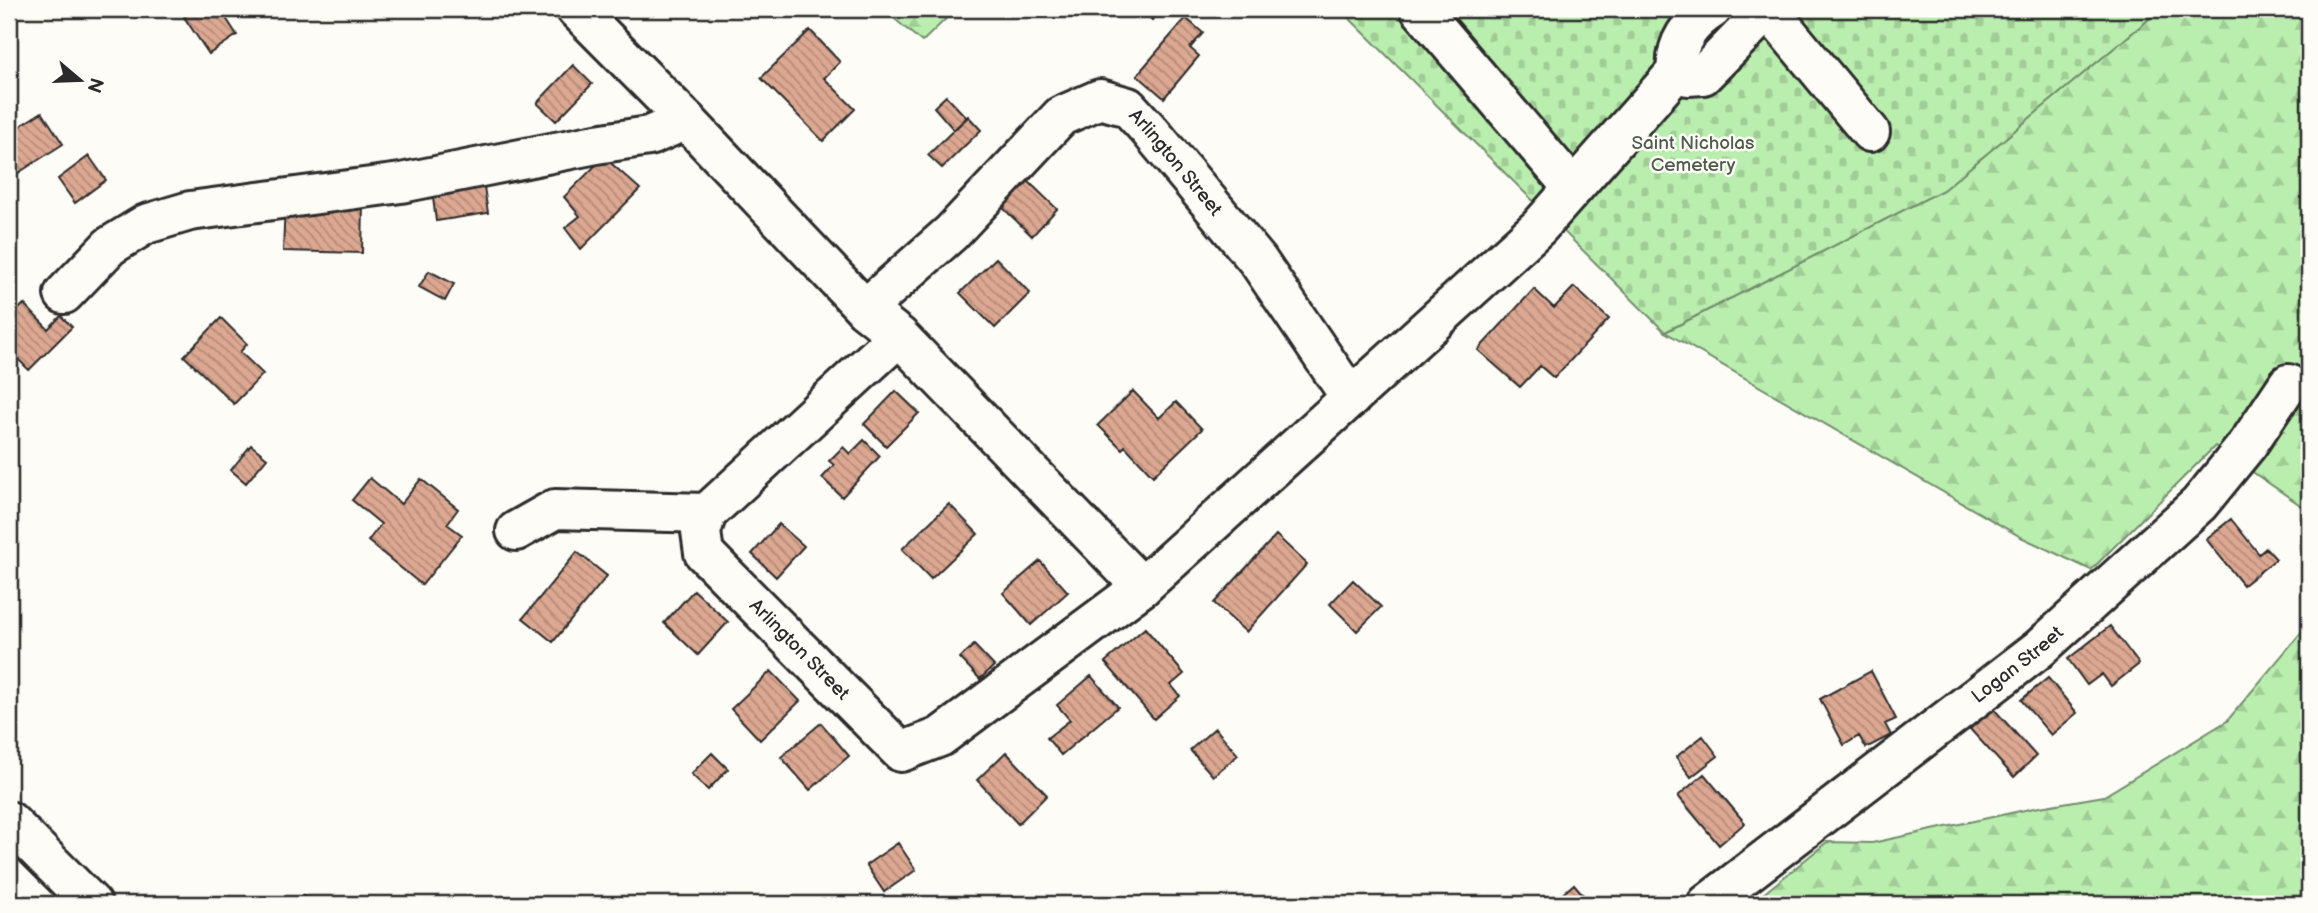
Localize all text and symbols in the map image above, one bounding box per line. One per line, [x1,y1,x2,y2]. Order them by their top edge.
north arrow [46,46,116,116]
text: N [81,75,108,96]
street label: Arlington Street [1124,104,1227,221]
park label: Saint Nicholas Cemetery [1632,132,1754,177]
street label: Arlington Street [745,594,854,705]
street label: Logan Street [1967,621,2068,708]

